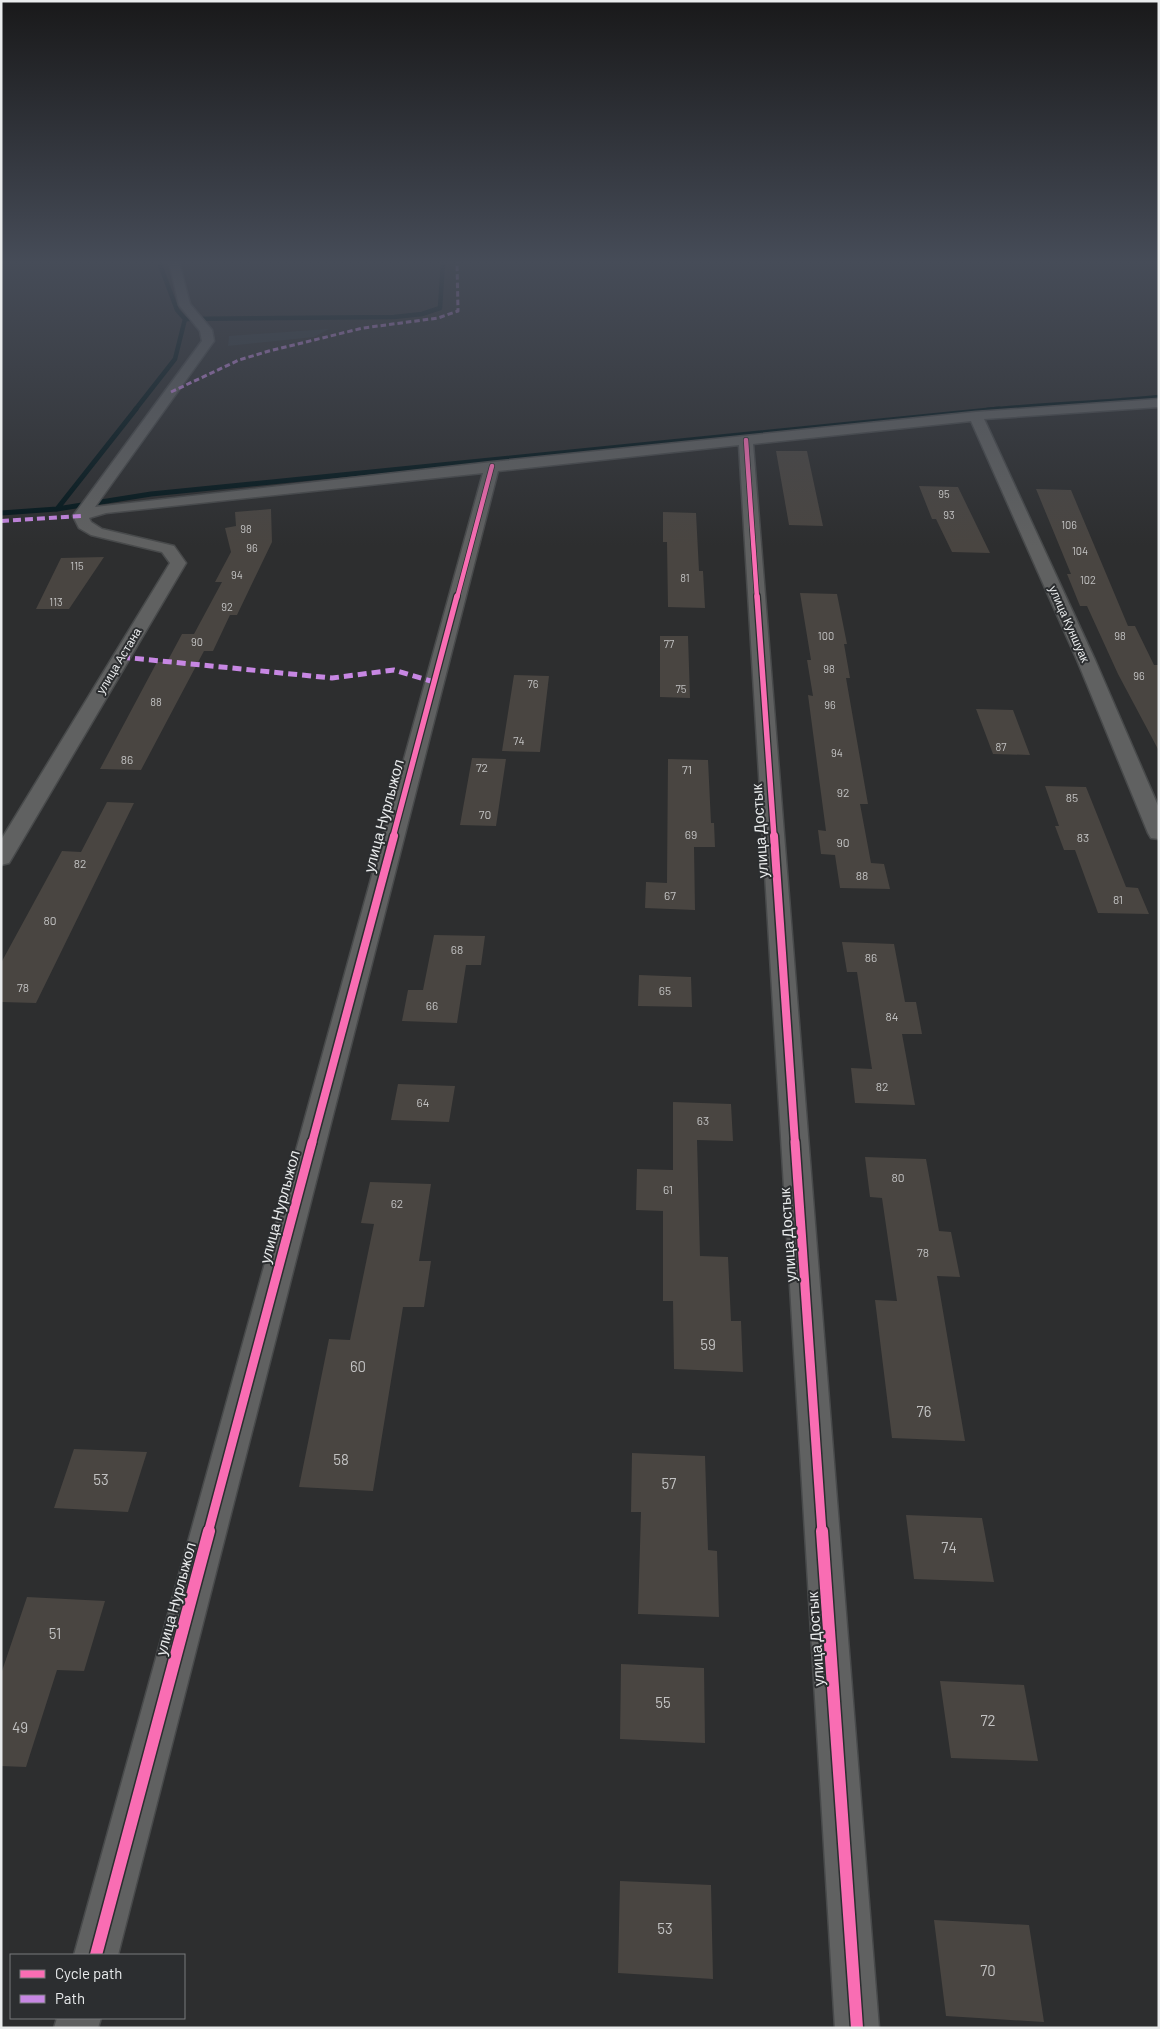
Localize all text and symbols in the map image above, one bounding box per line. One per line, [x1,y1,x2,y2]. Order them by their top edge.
house number: 95 [938,487,950,500]
house number: 93 [943,508,955,521]
house number: 106 [1061,518,1077,531]
house number: 98 [240,522,252,535]
house number: 96 [246,541,258,554]
house number: 104 [1072,544,1088,557]
house number: 115 [70,559,84,572]
house number: 94 [231,568,243,581]
house number: 81 [680,571,690,584]
house number: 102 [1080,573,1096,586]
street label: улица Куншуак [1046,583,1093,665]
house number: 113 [49,595,63,608]
house number: 92 [221,600,233,613]
street label: улица Астана [93,625,144,697]
house number: 100 [818,629,834,642]
house number: 98 [1114,629,1126,642]
house number: 90 [191,635,203,648]
house number: 77 [664,637,674,650]
house number: 98 [823,662,835,675]
house number: 96 [1133,669,1145,682]
house number: 76 [528,677,539,690]
house number: 75 [676,682,687,695]
house number: 88 [150,695,162,708]
house number: 96 [824,698,836,711]
house number: 74 [513,734,525,747]
house number: 87 [996,740,1006,753]
house number: 94 [831,746,843,759]
house number: 86 [121,752,133,766]
street label: улица Нурлыжол [359,757,407,874]
house number: 72 [476,760,488,774]
house number: 71 [682,762,692,776]
street label: улица Достык [747,783,771,879]
house number: 92 [837,785,849,799]
house number: 85 [1066,790,1078,804]
house number: 70 [479,807,491,821]
house number: 69 [685,827,697,841]
house number: 83 [1077,830,1089,844]
house number: 90 [836,835,850,849]
house number: 82 [74,856,86,870]
house number: 88 [856,868,868,882]
house number: 67 [664,888,676,902]
house number: 81 [1113,892,1123,906]
house number: 80 [43,913,57,927]
house number: 68 [451,942,463,956]
house number: 86 [865,950,877,964]
house number: 78 [17,980,29,994]
house number: 65 [659,983,671,997]
house number: 66 [426,998,438,1012]
house number: 84 [886,1009,898,1023]
house number: 82 [876,1079,888,1093]
house number: 64 [417,1095,429,1109]
house number: 63 [697,1113,709,1127]
street label: улица Нурлыжол [255,1148,303,1265]
house number: 80 [891,1170,905,1184]
house number: 61 [663,1182,673,1196]
street label: улица Достык [775,1187,799,1283]
house number: 62 [391,1196,403,1210]
house number: 78 [917,1245,929,1259]
house number: 59 [700,1335,716,1353]
house number: 60 [350,1357,366,1375]
house number: 76 [917,1402,931,1420]
house number: 58 [333,1450,349,1468]
house number: 53 [93,1470,109,1488]
house number: 57 [662,1474,676,1492]
house number: 74 [941,1538,957,1556]
street label: улица Нурлыжол [151,1540,199,1657]
street label: улица Достык [803,1591,827,1687]
house number: 51 [49,1624,61,1642]
house number: 55 [655,1693,671,1711]
house number: 72 [980,1711,996,1729]
house number: 49 [12,1718,28,1736]
house number: 53 [657,1919,673,1937]
legend [10,1954,185,2019]
house number: 70 [980,1961,996,1979]
text: Cycle path [55,1964,122,1982]
text: Path [55,1989,85,2007]

